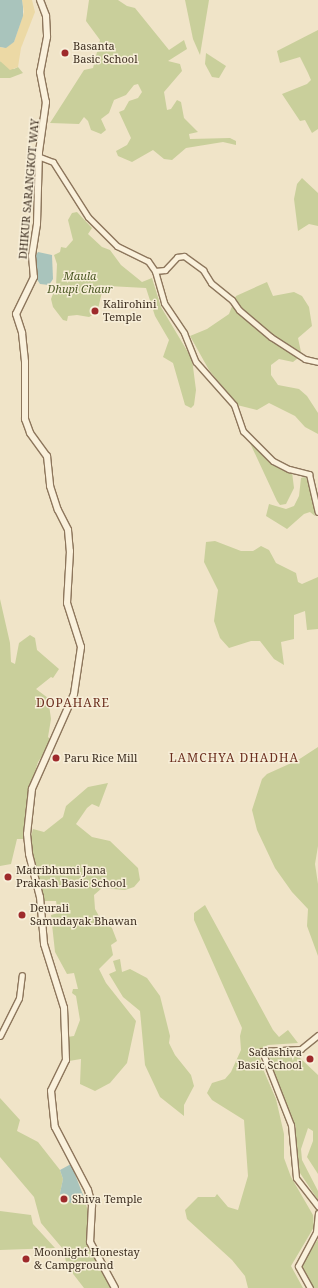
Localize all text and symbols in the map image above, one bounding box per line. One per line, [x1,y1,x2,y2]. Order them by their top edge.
place label: Basanta Basic School [73,40,138,66]
marker: Basanta Basic School [60,48,70,58]
street label: DHIKUR SARANGKOT WAY [16,118,42,260]
park label: Maula Dhupi Chaur [47,270,113,296]
place label: Kalirohini Temple [103,298,156,324]
marker: Kalirohini Temple [90,306,100,316]
district label: DOPAHARE [36,696,110,710]
place label: Paru Rice Mill [64,751,137,765]
district label: LAMCHYA DHADHA [169,751,299,765]
marker: Paru Rice Mill [51,753,61,763]
place label: Matribhumi Jana Prakash Basic School [16,864,126,890]
marker: Matribhumi Jana Prakash Basic School [3,872,13,882]
place label: Deurali Samudayak Bhawan [30,902,137,928]
marker: Deurali Samudayak Bhawan [17,910,27,920]
place label: Sadashiva Basic School [237,1046,302,1072]
marker: Sadashiva Basic School [305,1054,315,1064]
place label: Shiva Temple [72,1192,142,1206]
marker: Shiva Temple [59,1194,69,1204]
place label: Moonlight Honestay & Campground [34,1246,140,1272]
marker: Moonlight Honestay & Campground [21,1254,31,1264]

